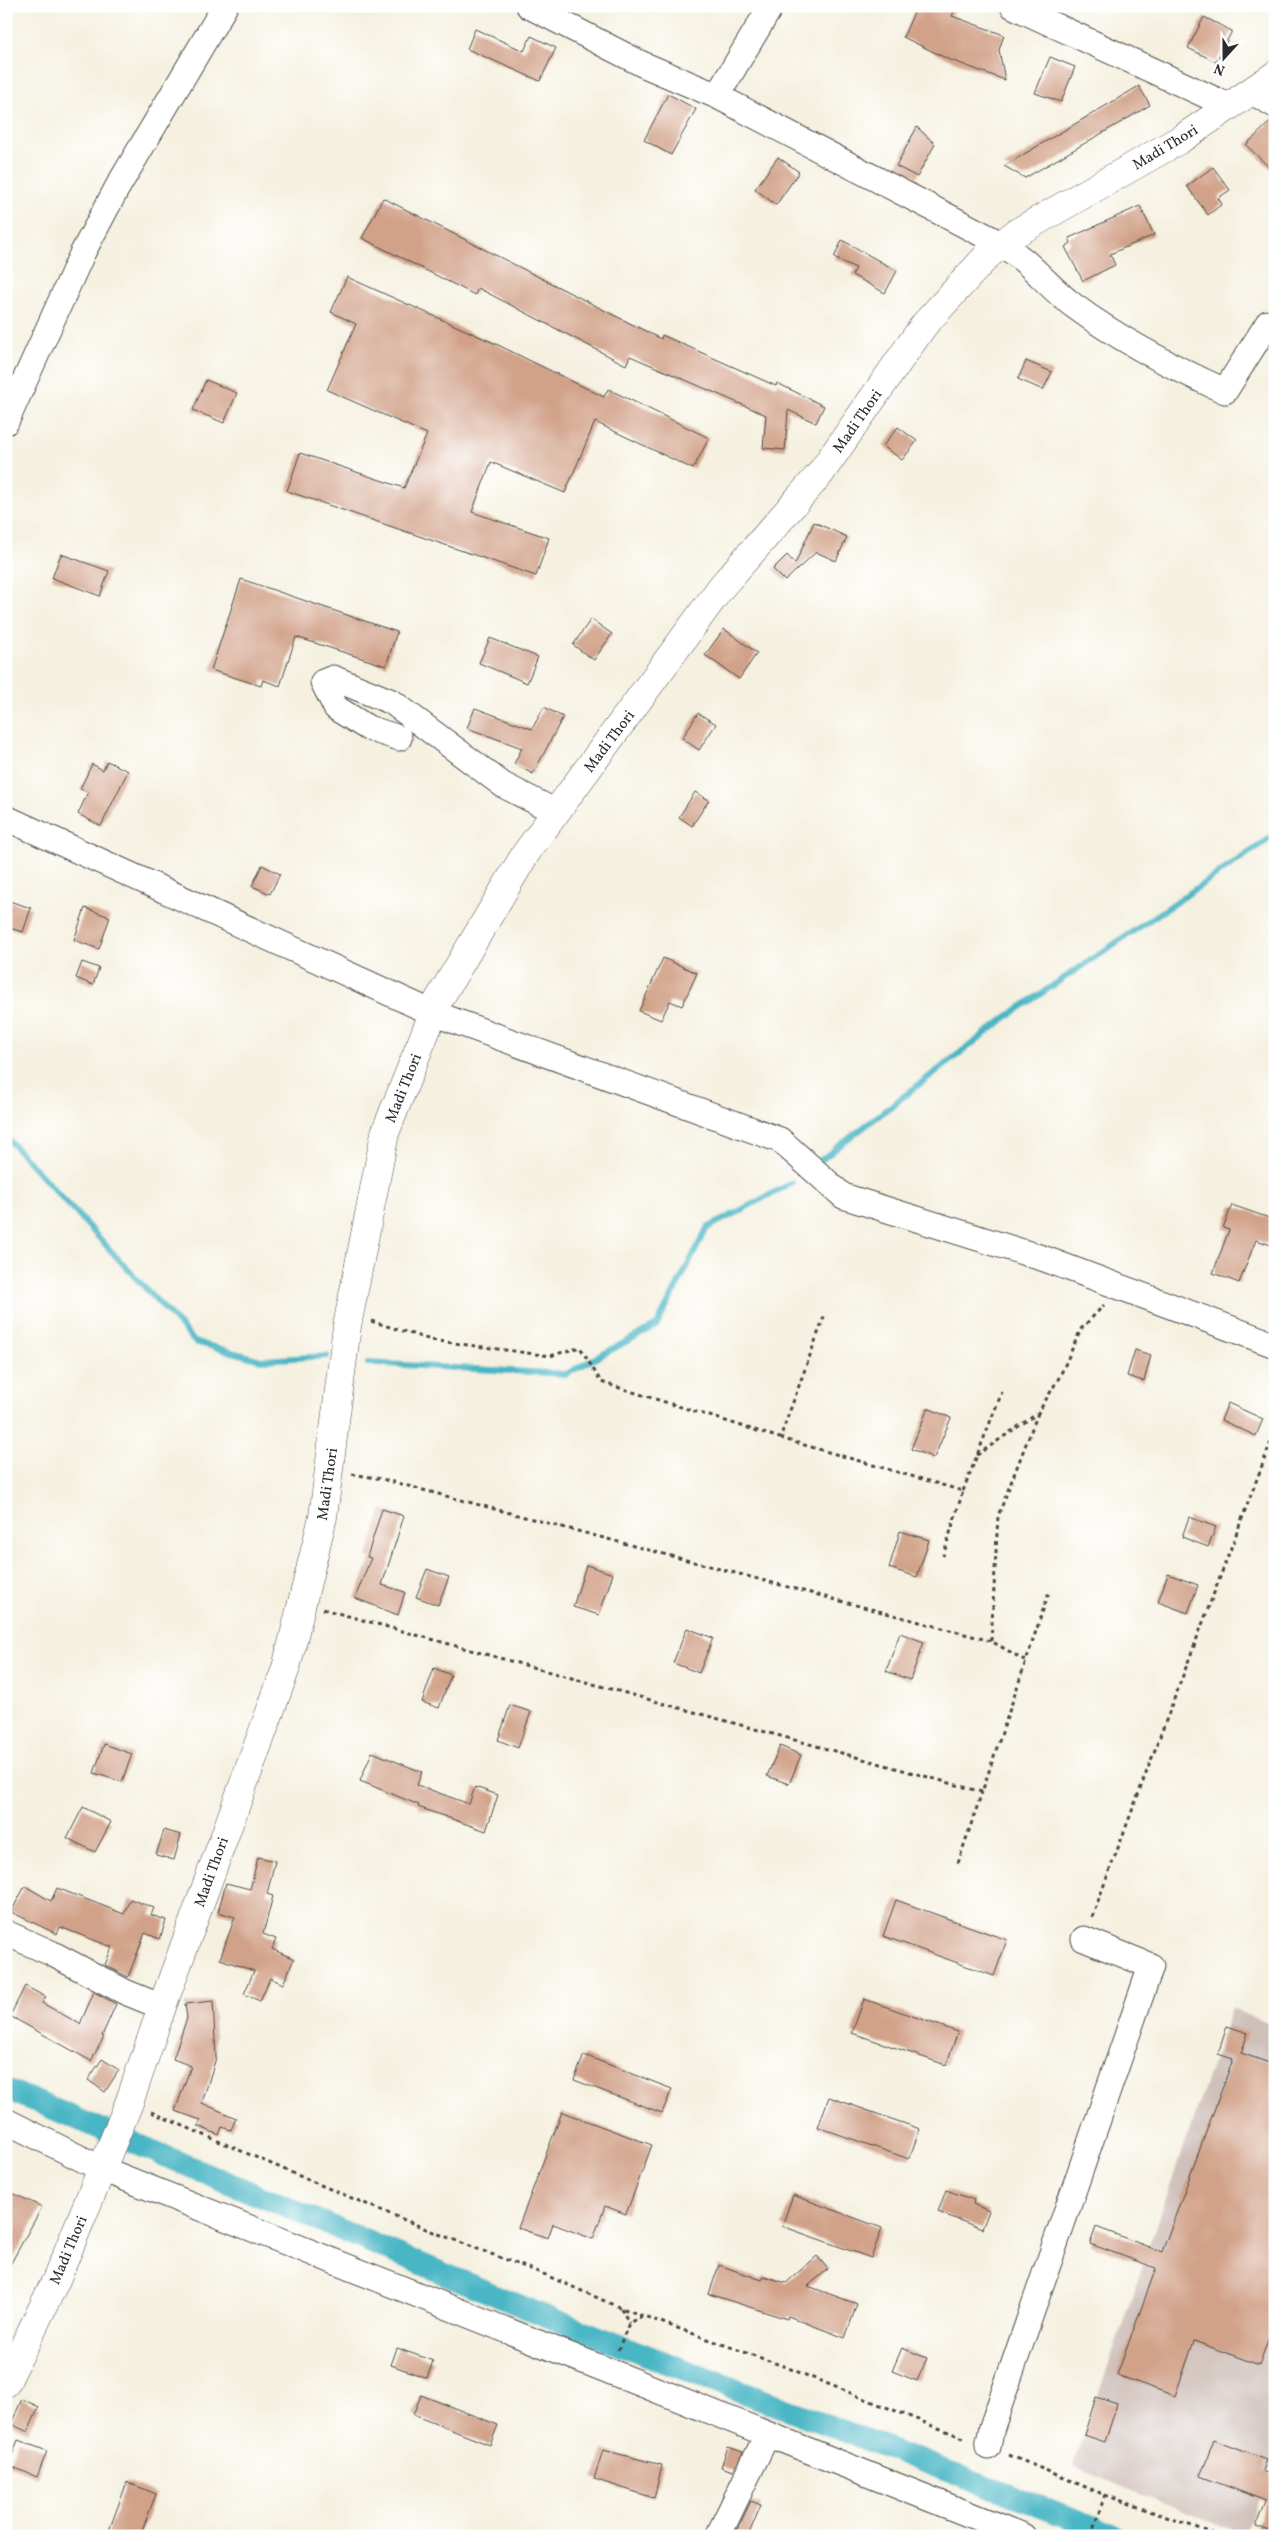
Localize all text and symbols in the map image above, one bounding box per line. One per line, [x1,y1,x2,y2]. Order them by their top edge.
north arrow [1198,32,1248,82]
text: N [1212,58,1228,79]
street label: Madi Thori [1129,120,1203,176]
street label: Madi Thori [829,386,888,458]
street label: Madi Thori [580,706,641,777]
street label: Madi Thori [381,1051,428,1126]
street label: Madi Thori [313,1447,344,1522]
street label: Madi Thori [190,1835,235,1910]
street label: Madi Thori [45,2213,93,2288]

